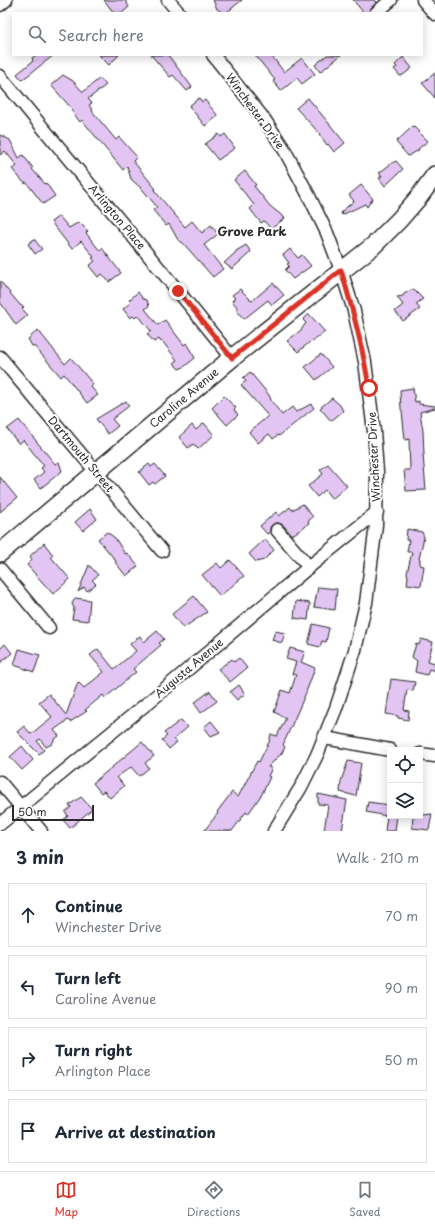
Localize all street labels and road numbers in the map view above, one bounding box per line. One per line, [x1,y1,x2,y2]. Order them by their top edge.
street label: Winchester Drive [222,69,289,152]
street label: Arlington Place [85,180,150,253]
street label: Caroline Avenue [145,364,222,432]
street label: Winchester Drive [363,411,384,503]
street label: Dartmouth Street [44,412,119,496]
street label: Augusta Avenue [151,634,227,702]

